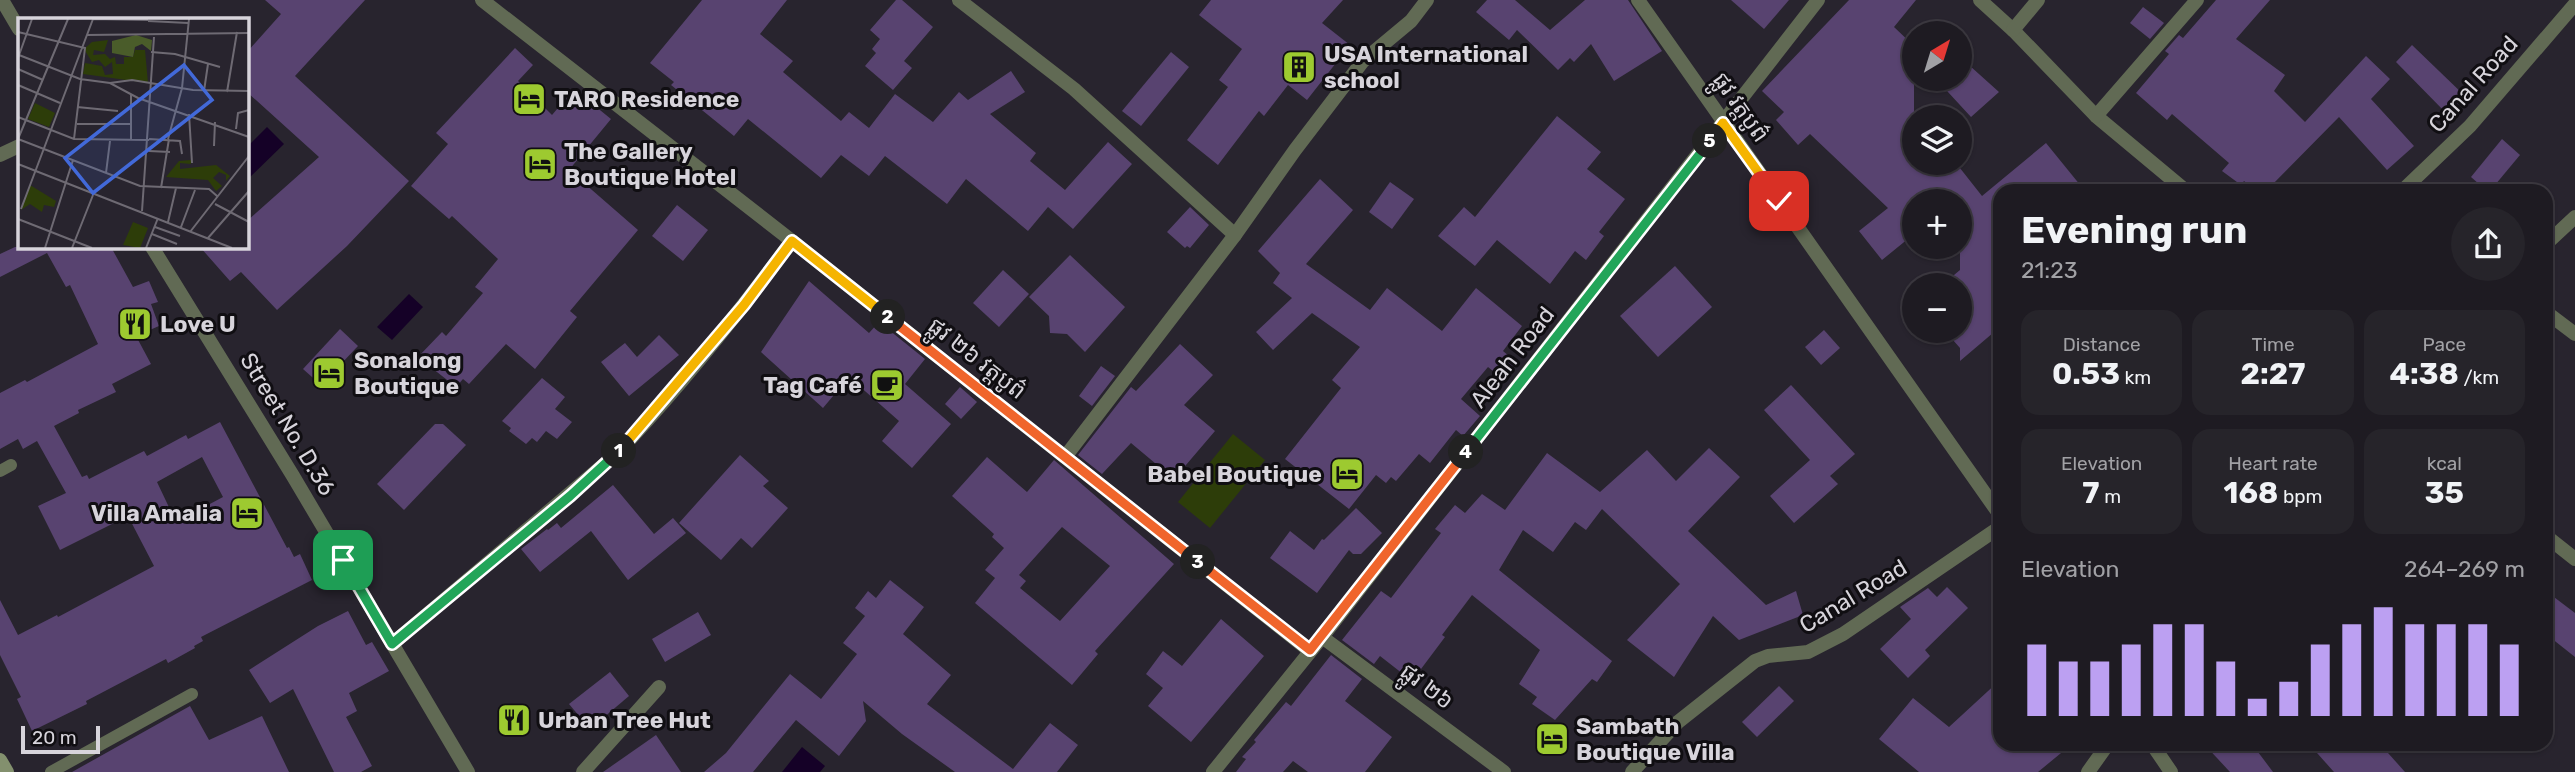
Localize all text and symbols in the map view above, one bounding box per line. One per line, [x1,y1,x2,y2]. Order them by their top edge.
inset map [18,18,248,248]
north arrow [1902,21,1972,91]
map controls [1902,21,1972,343]
street label: Canal Road [2422,30,2524,138]
place label: USA International school [1324,40,1528,94]
building icon: USA International school [1280,48,1318,86]
street label: ផ្លូវ វត្តបូព៌ [1700,66,1775,152]
hotel icon: TARO Residence [510,80,548,118]
place label: TARO Residence [554,85,739,113]
button: layers [1902,105,1972,175]
pin: 5 [1692,124,1728,158]
text: 5 [1703,129,1716,152]
place label: The Gallery Boutique Hotel [564,137,736,191]
hotel icon: The Gallery Boutique Hotel [521,145,559,183]
pin [1749,171,1809,231]
icon: check [1760,182,1798,220]
button: + [1902,189,1972,259]
text: Evening run [2021,207,2247,253]
button: share [2451,207,2525,281]
text: 21:23 [2021,256,2078,284]
button: − [1902,273,1972,343]
pin: 2 [870,300,906,334]
street label: Aleah Road [1464,301,1560,413]
restaurant icon: Love U [116,305,154,343]
text: 2 [881,305,894,328]
place label: Love U [160,310,236,338]
street label: ផ្លូវ ២៦ វត្តបូព៌ [918,311,1032,411]
text: Distance [2063,333,2141,356]
text: Time [2251,333,2295,356]
text: Pace [2423,333,2466,356]
place label: Sonalong Boutique [354,346,462,400]
street label: Street No. D.36 [234,348,342,500]
hotel icon: Sonalong Boutique [310,354,348,392]
text: 0.53 [2052,356,2120,392]
text: 2:27 [2241,356,2305,392]
text: 4:38 [2389,356,2459,392]
cafe icon: Tag Café [868,366,906,404]
text: km [2120,366,2151,389]
text: /km [2459,366,2499,389]
place label: Tag Café [763,371,862,399]
pin: 1 [602,434,636,468]
pin: 4 [1448,434,1484,470]
text: 1 [614,439,623,462]
text: 4 [1459,440,1472,463]
text: Elevation [2061,452,2142,475]
text: Heart rate [2228,452,2318,475]
text: kcal [2427,452,2462,475]
hotel icon: Babel Boutique [1328,455,1366,493]
place label: Babel Boutique [1147,460,1322,488]
text: 7 [2082,475,2099,511]
text: 168 [2224,475,2278,511]
text: 35 [2425,475,2464,511]
text: m [2099,485,2121,508]
text: bpm [2278,485,2322,508]
hotel icon: Villa Amalia [228,494,266,532]
place label: Villa Amalia [91,499,222,527]
pin [313,530,373,590]
icon: arrive [324,541,362,579]
pin: 3 [1180,544,1216,580]
text: 3 [1191,550,1204,573]
street label: Canal Road [1794,553,1912,639]
text: Elevation [2021,555,2120,583]
text: 264–269 m [2404,555,2525,583]
street label: ផ្លូវ ២៦ [1390,657,1459,721]
restaurant icon: Urban Tree Hut [495,701,533,739]
place label: Urban Tree Hut [538,706,711,734]
place label: Sambath Boutique Villa [1576,712,1735,766]
hotel icon: Sambath Boutique Villa [1533,720,1571,758]
scale bar [21,723,100,755]
text: 20 m [32,726,77,749]

